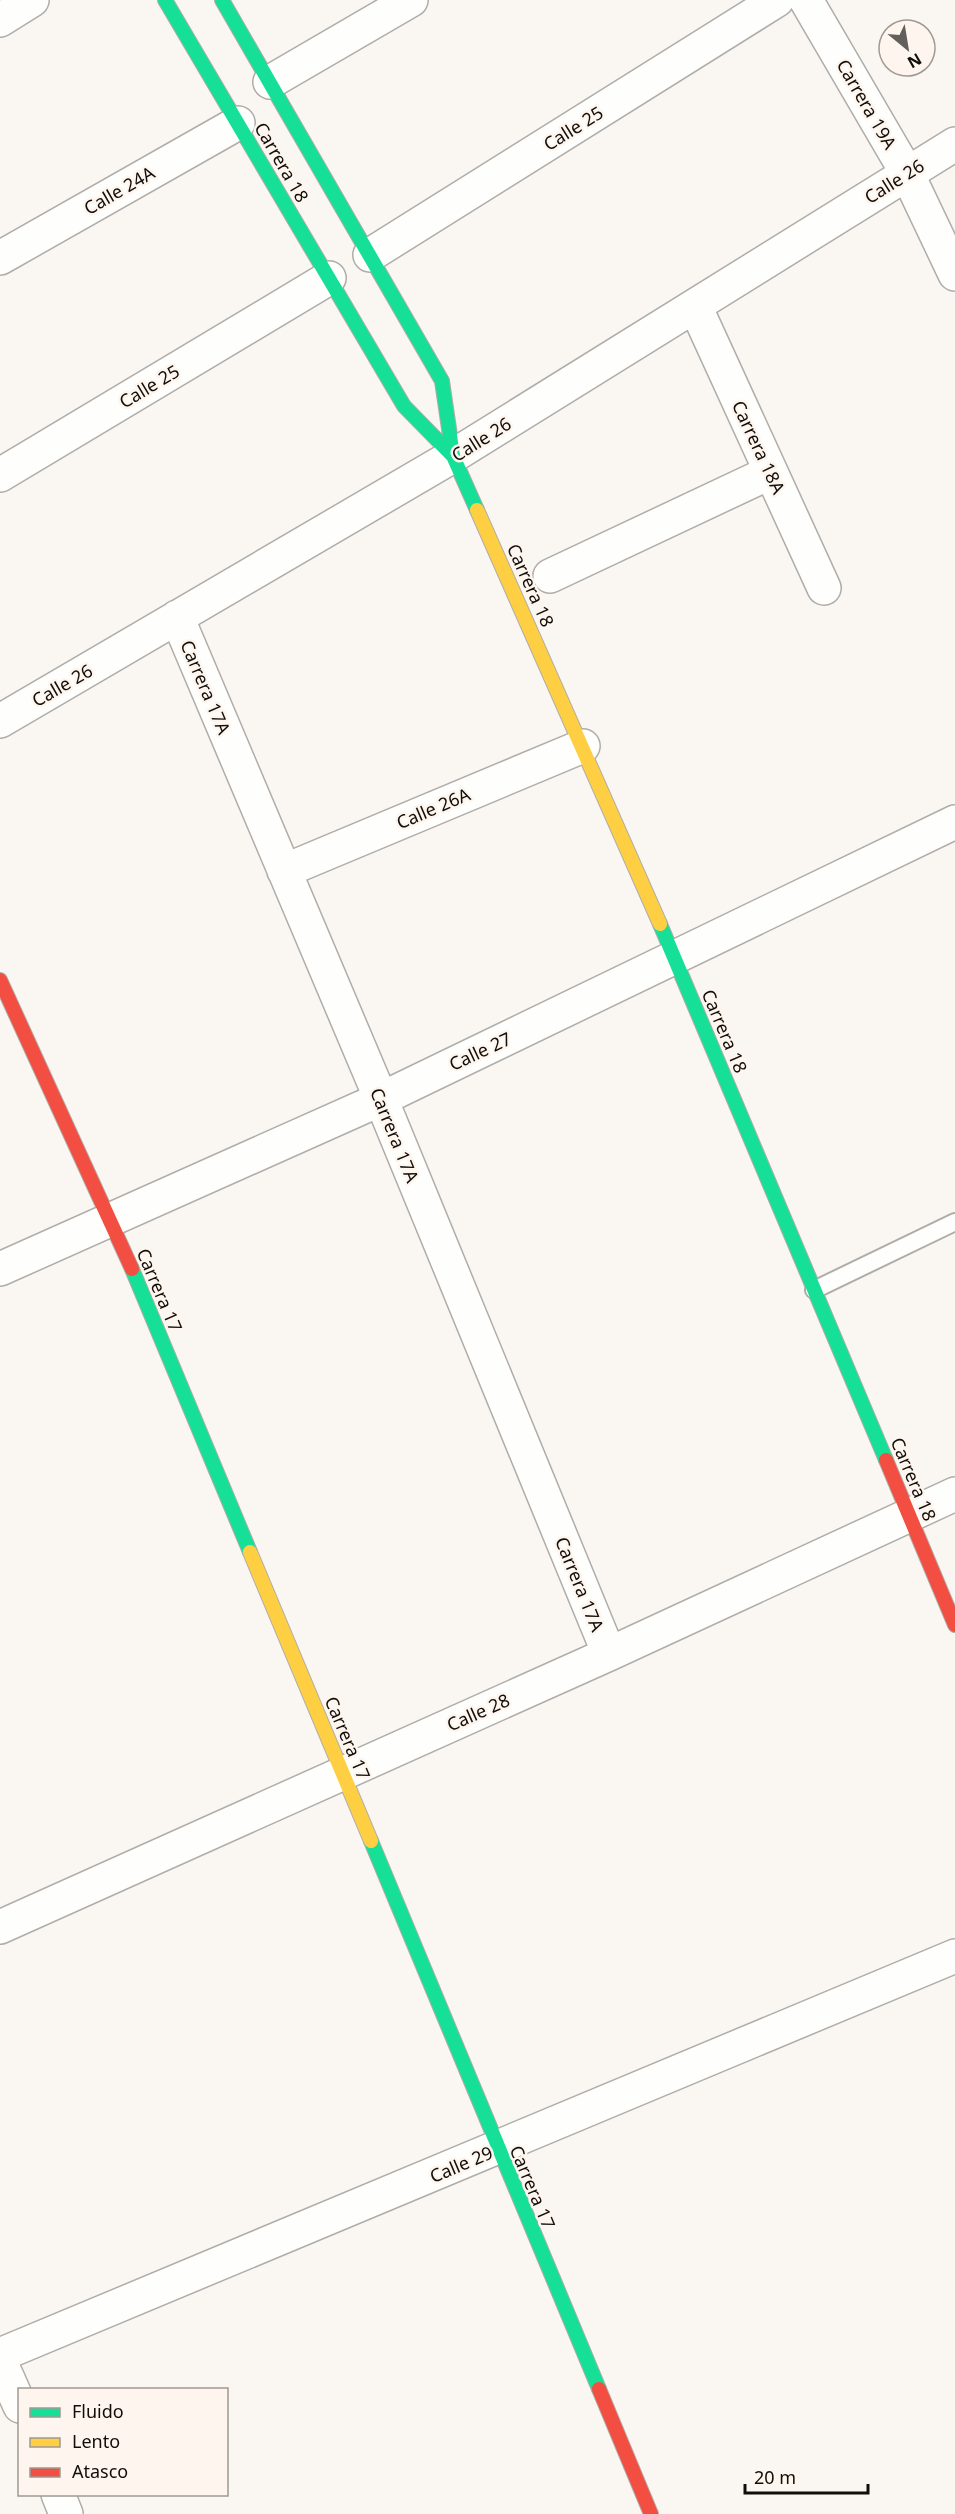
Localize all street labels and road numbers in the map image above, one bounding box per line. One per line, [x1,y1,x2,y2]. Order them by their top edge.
street label: Carrera 19A [832,55,903,154]
street label: Calle 25 [539,100,607,156]
street label: Carrera 18 [249,118,315,206]
street label: Calle 26 [860,153,928,209]
street label: Calle 24A [79,160,159,220]
street label: Calle 25 [114,359,184,413]
street label: Carrera 18A [727,397,791,498]
street label: Calle 26 [447,411,515,467]
street label: Carrera 18 [502,540,560,630]
street label: Carrera 17A [175,636,237,738]
street label: Calle 26 [27,658,97,712]
street label: Calle 26A [393,782,474,834]
street label: Carrera 18 [697,986,753,1076]
street label: Calle 27 [445,1026,515,1076]
street label: Carrera 17A [365,1084,425,1186]
street label: Carrera 17 [132,1245,188,1335]
street label: Carrera 18 [886,1434,942,1524]
street label: Carrera 17A [550,1533,610,1635]
street label: Calle 28 [443,1688,513,1736]
street label: Carrera 17 [320,1693,376,1783]
street label: Calle 29 [426,2140,496,2188]
street label: Carrera 17 [505,2142,561,2232]

